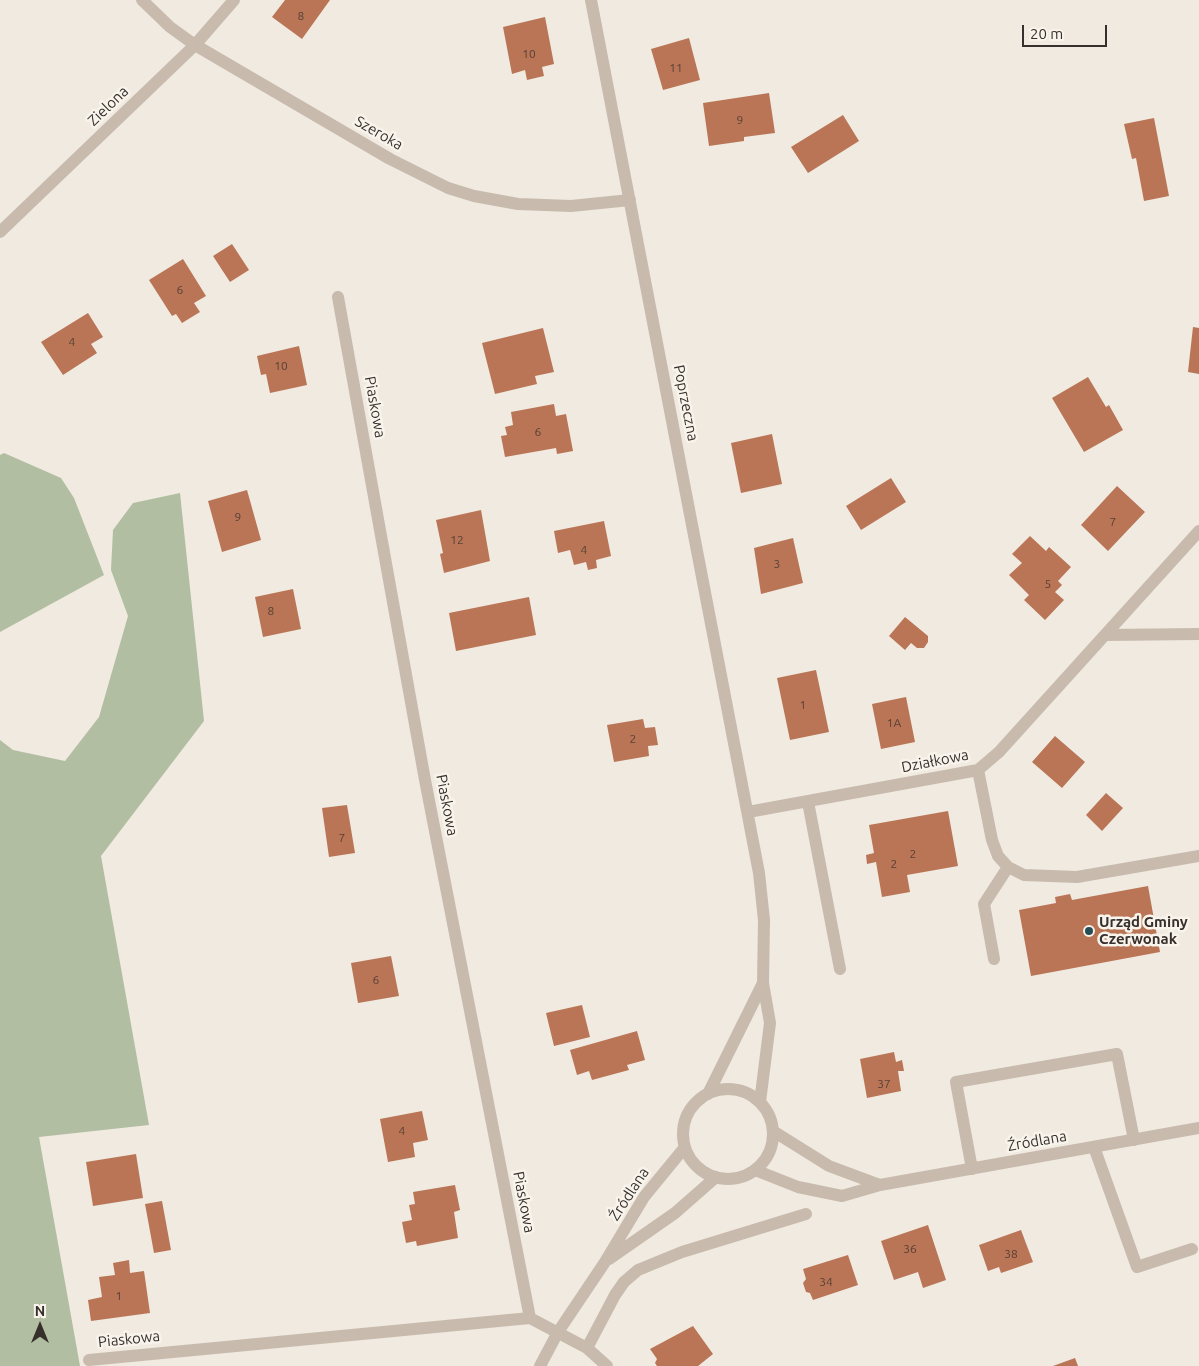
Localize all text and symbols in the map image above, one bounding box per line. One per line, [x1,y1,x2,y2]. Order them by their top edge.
house number: 8 [298,9,304,23]
scale bar [1024,15,1109,47]
text: 20 m [1030,25,1063,42]
house number: 10 [522,47,536,61]
house number: 11 [669,61,683,75]
street label: Zielona [84,82,132,130]
street label: Szeroka [352,112,406,154]
house number: 9 [737,113,743,127]
house number: 6 [177,283,183,297]
house number: 4 [69,335,75,349]
house number: 10 [274,359,288,373]
street label: Poprzeczna [670,363,702,443]
street label: Piaskowa [361,375,389,439]
house number: 6 [535,425,541,439]
house number: 9 [235,510,241,524]
house number: 7 [1110,515,1116,529]
house number: 12 [450,533,464,547]
house number: 4 [581,543,587,557]
house number: 3 [774,557,780,571]
house number: 5 [1045,577,1051,591]
house number: 8 [268,604,274,618]
house number: 1 [800,698,806,712]
house number: 1A [887,716,901,730]
house number: 2 [630,732,636,746]
street label: Działkowa [900,746,970,776]
street label: Piaskowa [432,773,462,837]
house number: 7 [339,831,345,845]
house number: 2 [910,847,916,861]
house number: 2 [891,857,897,871]
place label: Urząd Gminy Czerwonak [1099,913,1188,948]
marker: Urząd Gminy Czerwonak [1083,925,1095,937]
house number: 6 [373,973,379,987]
house number: 37 [877,1077,891,1091]
house number: 4 [399,1124,405,1138]
street label: Źródlana [1006,1127,1068,1155]
street label: Źródlana [605,1164,653,1224]
street label: Piaskowa [509,1170,539,1234]
house number: 36 [903,1242,917,1256]
house number: 38 [1004,1247,1018,1261]
house number: 34 [819,1275,833,1289]
house number: 1 [116,1289,122,1303]
north arrow [15,1301,65,1351]
text: N [35,1303,45,1319]
street label: Piaskowa [97,1327,161,1351]

